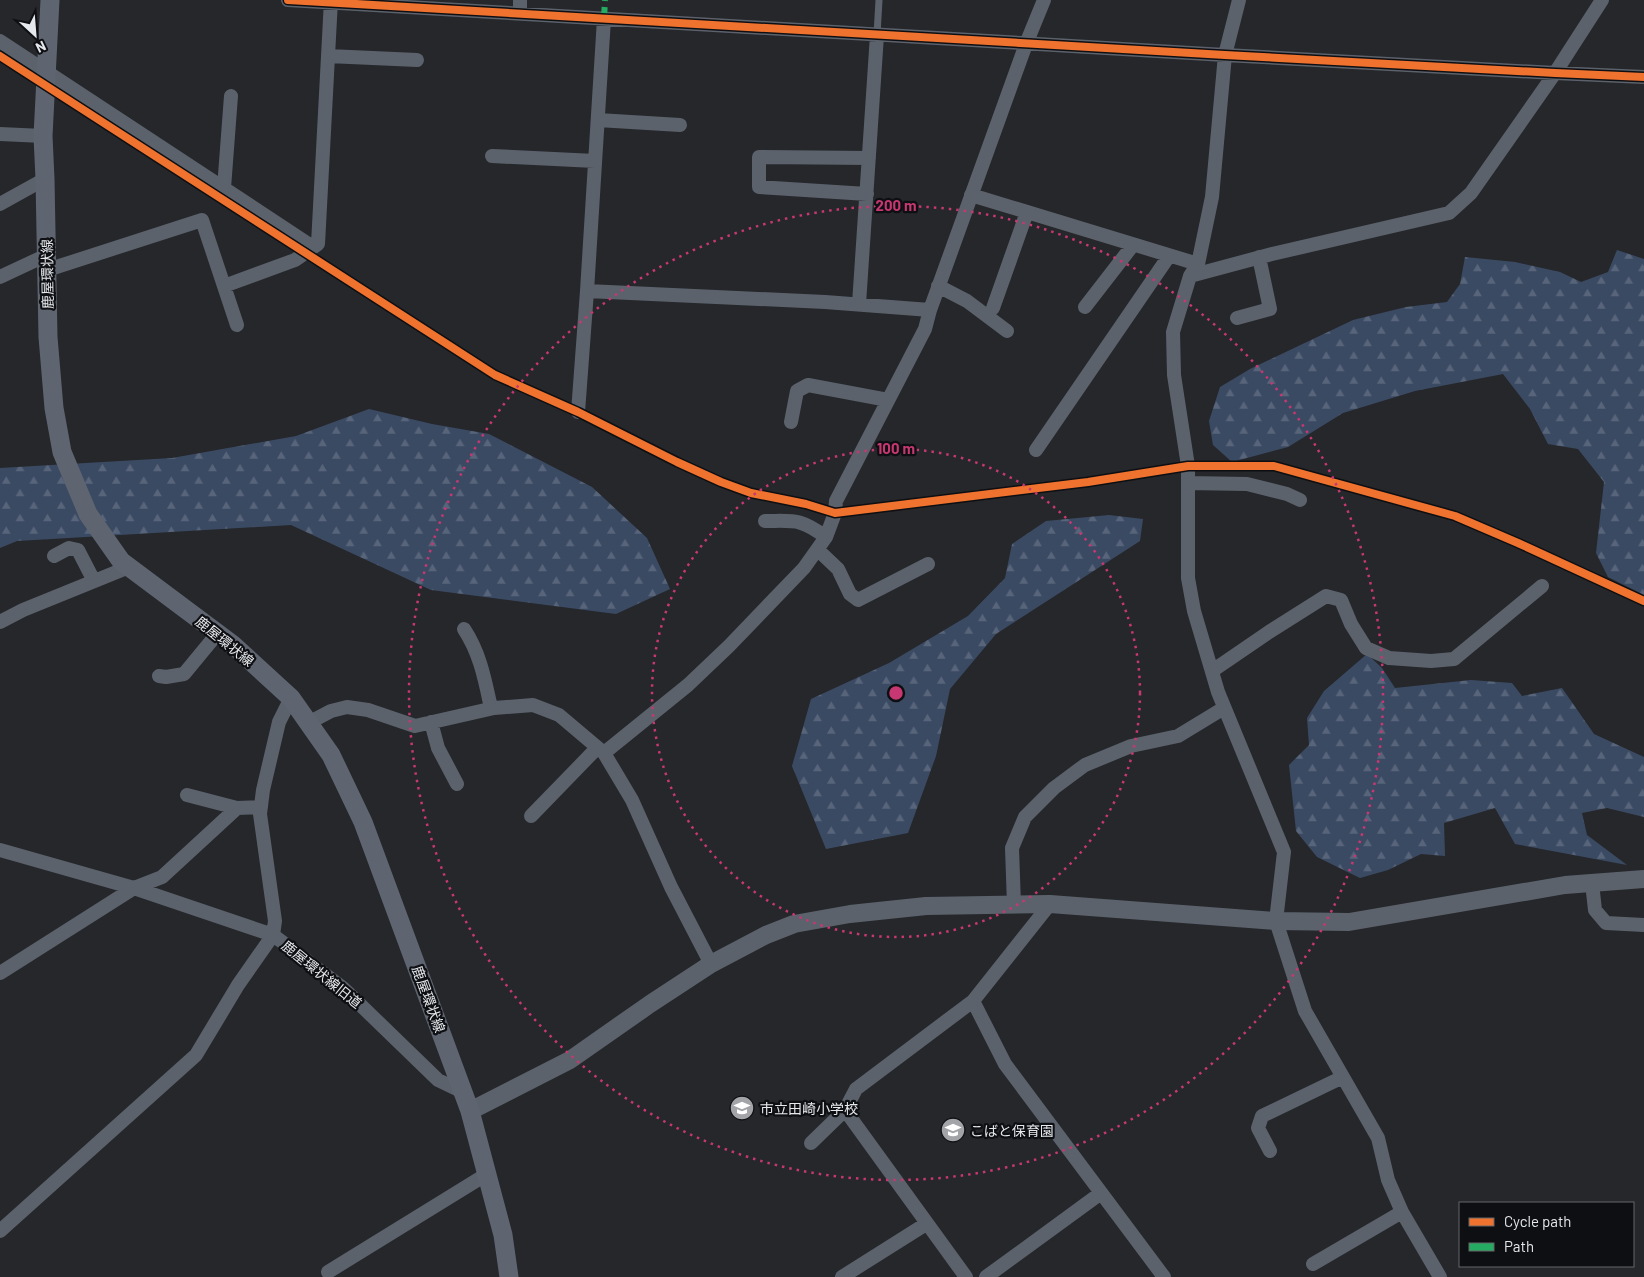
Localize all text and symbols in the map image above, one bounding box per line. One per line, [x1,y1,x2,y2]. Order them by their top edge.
north arrow [10,10,60,60]
text: N [33,37,49,57]
text: 200 m [875,196,917,214]
street label: 鹿屋環状線 [38,239,56,309]
text: 100 m [877,439,915,457]
street label: 鹿屋環状線 [192,612,258,670]
centre of rings [887,684,905,702]
street label: 鹿屋環状線旧道 [279,937,365,1011]
street label: 鹿屋環状線 [409,963,449,1035]
school or university icon: 市立田崎小学校 [729,1095,755,1121]
place label: 市立田崎小学校 [760,1100,858,1117]
school or university icon: こばと保育園 [940,1117,966,1143]
place label: こばと保育園 [970,1122,1054,1139]
legend [1459,1202,1634,1267]
text: Cycle path [1504,1212,1571,1230]
text: Path [1504,1237,1534,1255]

